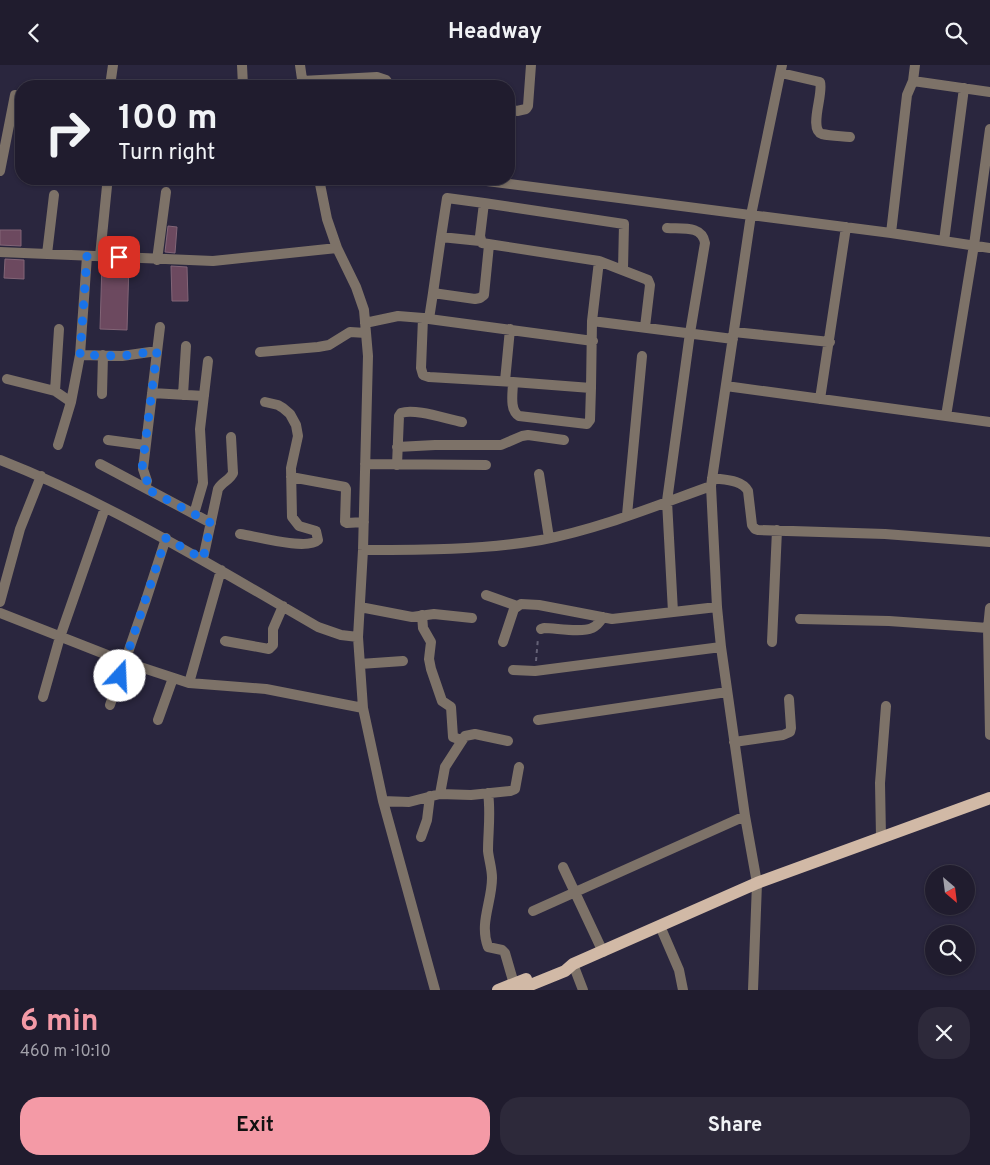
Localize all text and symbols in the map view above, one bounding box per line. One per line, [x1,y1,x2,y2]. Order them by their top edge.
icon: back [20,19,48,47]
text: Headway [448,19,542,46]
icon: search [942,19,970,47]
text: 100 m [118,97,218,141]
icon: right [35,100,100,165]
text: Turn right [118,140,215,167]
pin [98,236,140,278]
icon: arrive [105,243,133,271]
position arrow [93,649,145,701]
north arrow [925,865,975,915]
map controls [925,865,975,975]
button: search [925,925,975,975]
text: 6 min [20,1004,98,1041]
button: close [918,1007,970,1059]
text: 460 m · 10:10 [20,1042,111,1062]
button: Exit [20,1097,490,1155]
button: Share [500,1097,970,1155]

